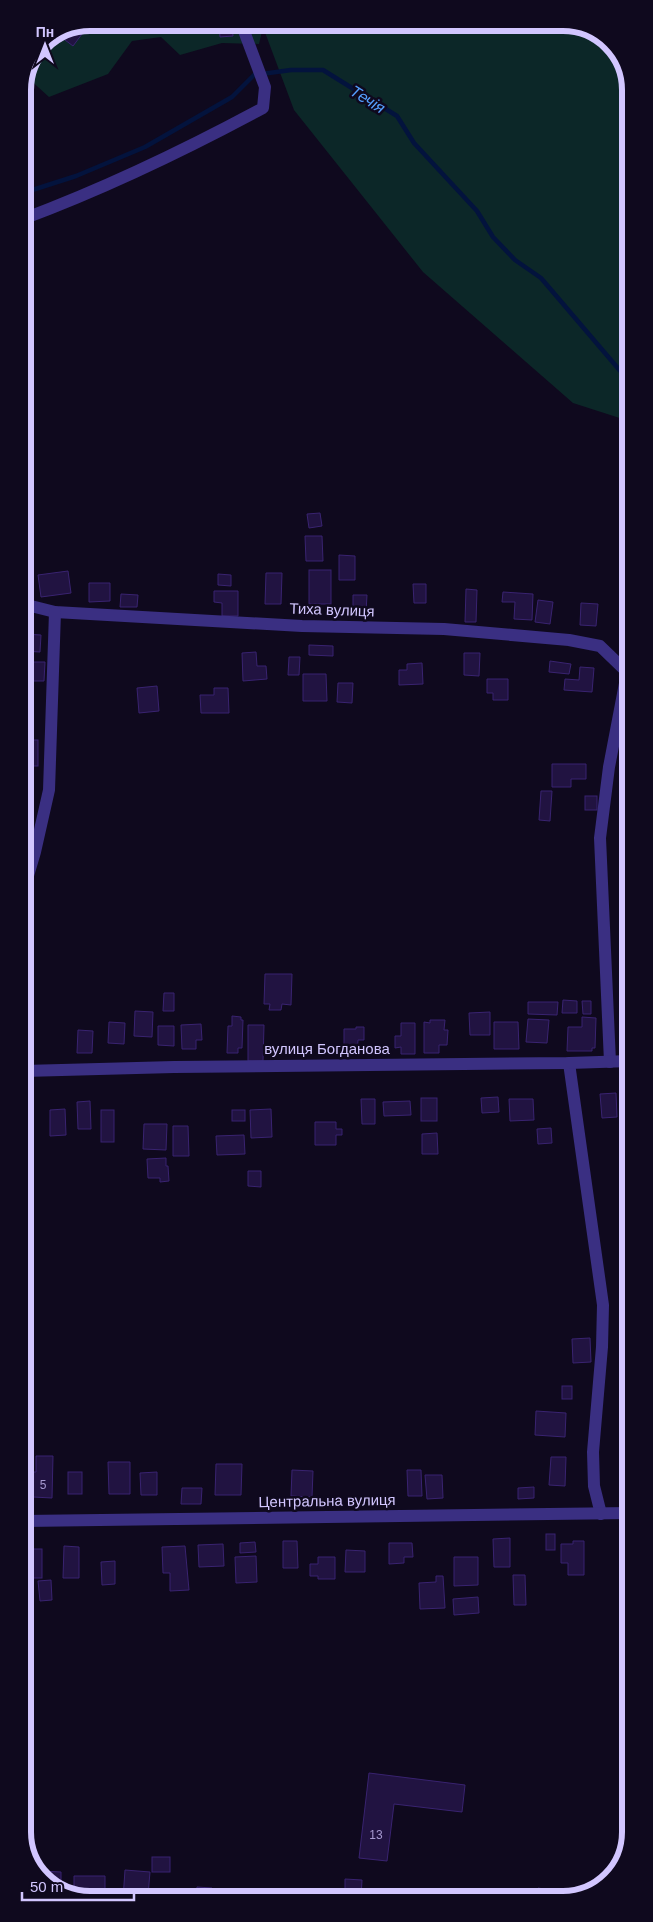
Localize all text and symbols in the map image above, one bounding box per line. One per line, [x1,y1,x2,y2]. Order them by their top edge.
north arrow [20,20,70,70]
text: Пн [36,24,54,40]
water label: Течія [347,82,389,117]
street label: Тиха вулиця [289,600,375,619]
street label: вулиця Богданова [264,1040,390,1057]
house number: 5 [40,1478,47,1492]
street label: Центральна вулиця [258,1491,396,1510]
house number: 13 [369,1828,383,1842]
scale bar [22,1870,135,1902]
text: 50 m [30,1878,63,1895]

